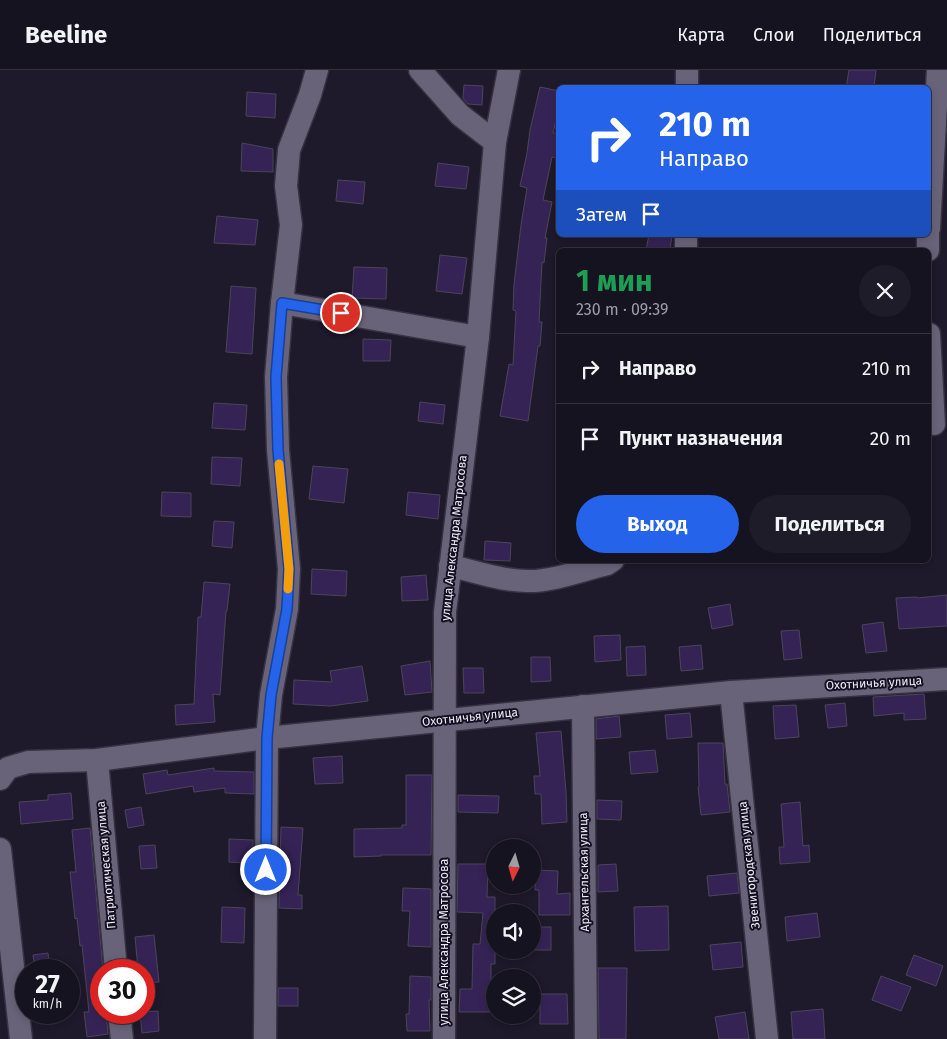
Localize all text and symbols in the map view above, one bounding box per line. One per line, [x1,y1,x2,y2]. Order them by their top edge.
text: Beeline [25,21,107,49]
text: Карта [677,24,725,46]
text: Слои [753,24,795,46]
text: Поделиться [823,24,922,46]
text: 210 m [659,103,751,145]
icon: right [576,105,641,170]
text: Направо [659,145,749,172]
icon: arrive [637,200,665,228]
text: Затем [576,203,627,226]
text: 1 мин [576,263,653,299]
button: close [859,265,911,317]
pin [320,292,362,334]
icon: arrive [327,299,355,327]
text: 230 m · 09:39 [576,300,668,319]
icon: right [576,355,604,383]
text: Направо [619,357,696,380]
text: 210 m [862,357,911,380]
icon: arrive [576,425,604,453]
text: Пункт назначения [619,427,783,450]
text: 20 m [870,427,911,450]
street label: улица Александра Матросова [438,454,470,622]
button: Выход [576,495,739,553]
button: Поделиться [749,495,911,553]
street label: Охотничья улица [826,673,922,693]
street label: Охотничья улица [421,705,519,729]
street label: Патриотическая улица [93,801,119,929]
street label: Звенигородская улица [735,801,763,929]
street label: Архангельская улица [576,812,592,932]
north arrow [486,839,541,894]
map controls [486,839,541,1024]
position arrow [239,843,291,895]
street label: улица Александра Матросова [437,859,451,1025]
button: sound [486,904,541,959]
speed limit sign: 30 [90,959,155,1024]
button: layers [486,969,541,1024]
text: 27 [35,970,60,1000]
text: km/h [33,997,62,1011]

